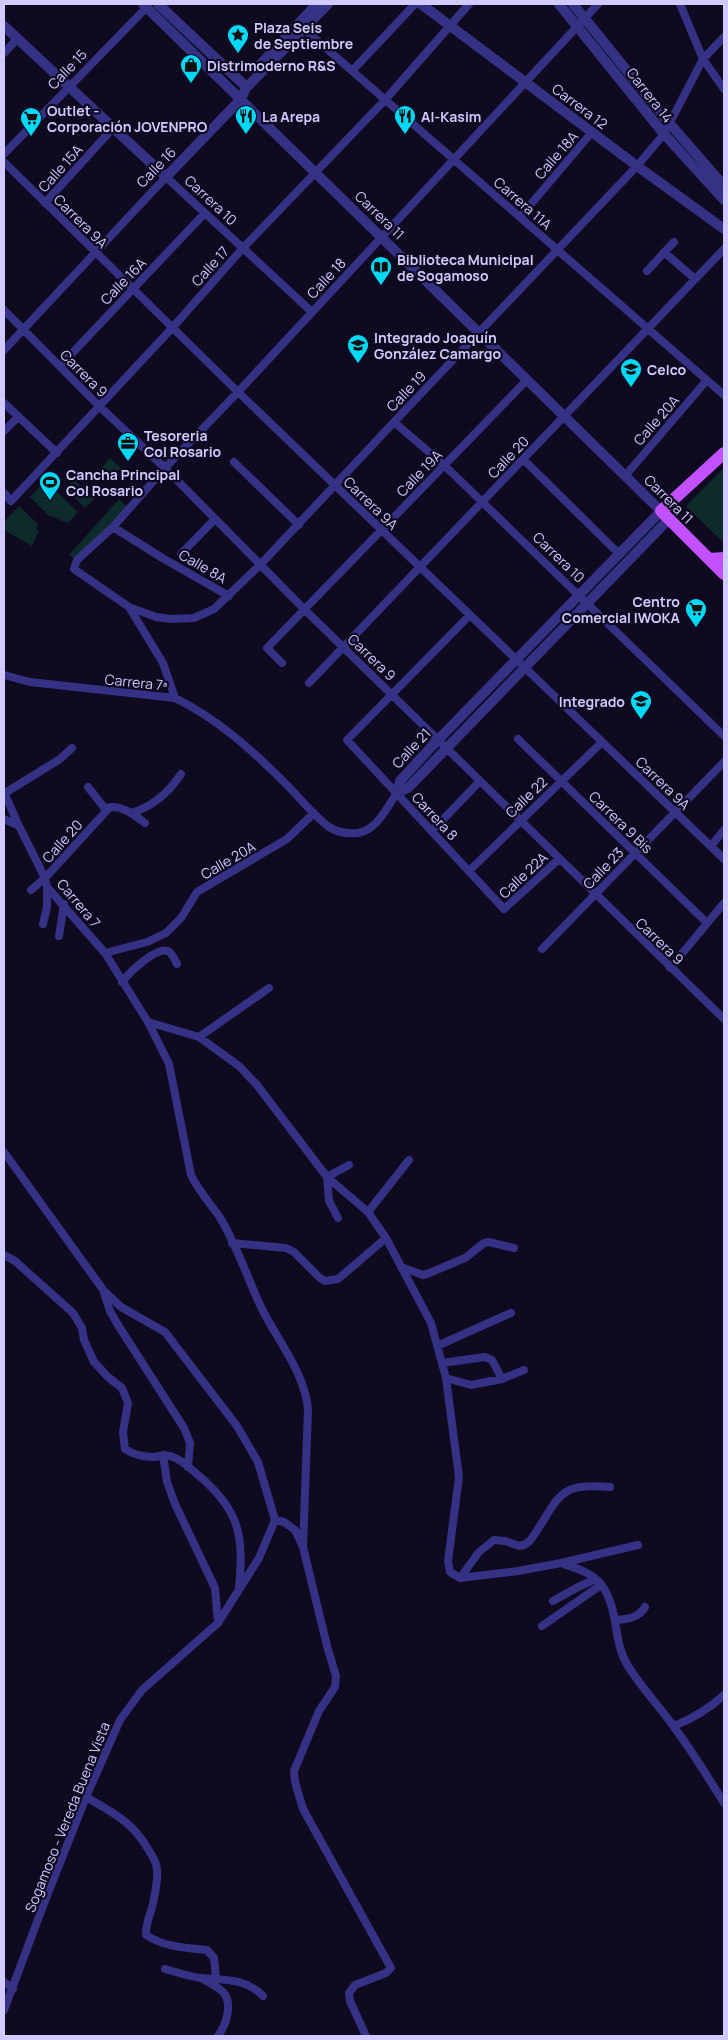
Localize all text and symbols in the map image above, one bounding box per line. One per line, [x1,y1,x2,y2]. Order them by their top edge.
place label: Plaza Seis de Septiembre [254,18,353,53]
place icon: Plaza Seis de Septiembre [226,23,250,54]
street label: Calle 15 [43,45,91,93]
shop icon: Distrimoderno R&S [179,53,203,84]
place label: Distrimoderno R&S [207,56,336,75]
street label: Carrera 14 [623,64,677,126]
street label: Carrera 12 [548,79,612,133]
place label: Outlet - Corporación JOVENPRO [47,101,208,136]
restaurant icon: La Arepa [234,104,258,135]
restaurant icon: Al-Kasim [393,104,417,135]
supermarket icon: Outlet - Corporación JOVENPRO [19,106,43,137]
place label: La Arepa [262,107,320,126]
place label: Al-Kasim [421,107,481,126]
street label: Calle 18A [530,127,582,183]
street label: Calle 15A [34,140,86,196]
street label: Calle 16 [132,143,180,191]
street label: Carrera 10 [181,171,241,229]
street label: Carrera 11A [490,173,556,234]
street label: Carrera 11 [351,187,409,243]
street label: Carrera 9A [50,190,112,252]
street label: Calle 17 [187,242,233,290]
place label: Biblioteca Municipal de Sogamoso [397,250,534,285]
street label: Calle 16A [96,253,150,309]
street label: Calle 18 [302,254,350,302]
library icon: Biblioteca Municipal de Sogamoso [369,255,393,286]
place label: Integrado Joaquín González Camargo [374,328,501,363]
school or university icon: Integrado Joaquín González Camargo [346,333,370,364]
street label: Carrera 9 [56,345,112,401]
school or university icon: Celco [619,357,643,388]
place label: Celco [647,360,687,379]
street label: Calle 19 [382,367,430,415]
street label: Calle 20A [629,391,683,449]
place label: Tesoreria Col Rosario [144,426,222,461]
office icon: Tesoreria Col Rosario [116,431,140,462]
street label: Calle 20 [483,432,533,482]
street label: Calle 19A [392,445,446,501]
place label: Cancha Principal Col Rosario [66,465,180,500]
sports icon: Cancha Principal Col Rosario [38,470,62,501]
street label: Carrera 11 [640,470,698,528]
street label: Carrera 9A [340,472,402,534]
street label: Carrera 10 [529,527,589,587]
street label: Calle 8A [176,545,231,587]
place label: Centro Comercial IWOKA [562,592,681,627]
supermarket icon: Centro Comercial IWOKA [684,597,708,628]
street label: Carrera 9 [344,629,400,685]
street label: Carrera 7ª [104,669,168,695]
school or university icon: Integrado [629,689,653,720]
place label: Integrado [559,692,625,711]
street label: Calle 21 [387,724,435,772]
street label: Carrera 9A [632,752,694,814]
street label: Calle 22 [501,772,551,822]
street label: Carrera 9 Bis [585,787,657,857]
street label: Carrera 8 [408,788,462,844]
street label: Calle 20 [38,815,86,867]
street label: Calle 20A [197,837,259,883]
street label: Calle 23 [578,843,628,893]
street label: Calle 22A [495,848,551,902]
street label: Carrera 7 [53,875,105,931]
street label: Carrera 9 [632,913,688,969]
street label: Sogamoso - Vereda Buena Vista [20,1719,114,1915]

